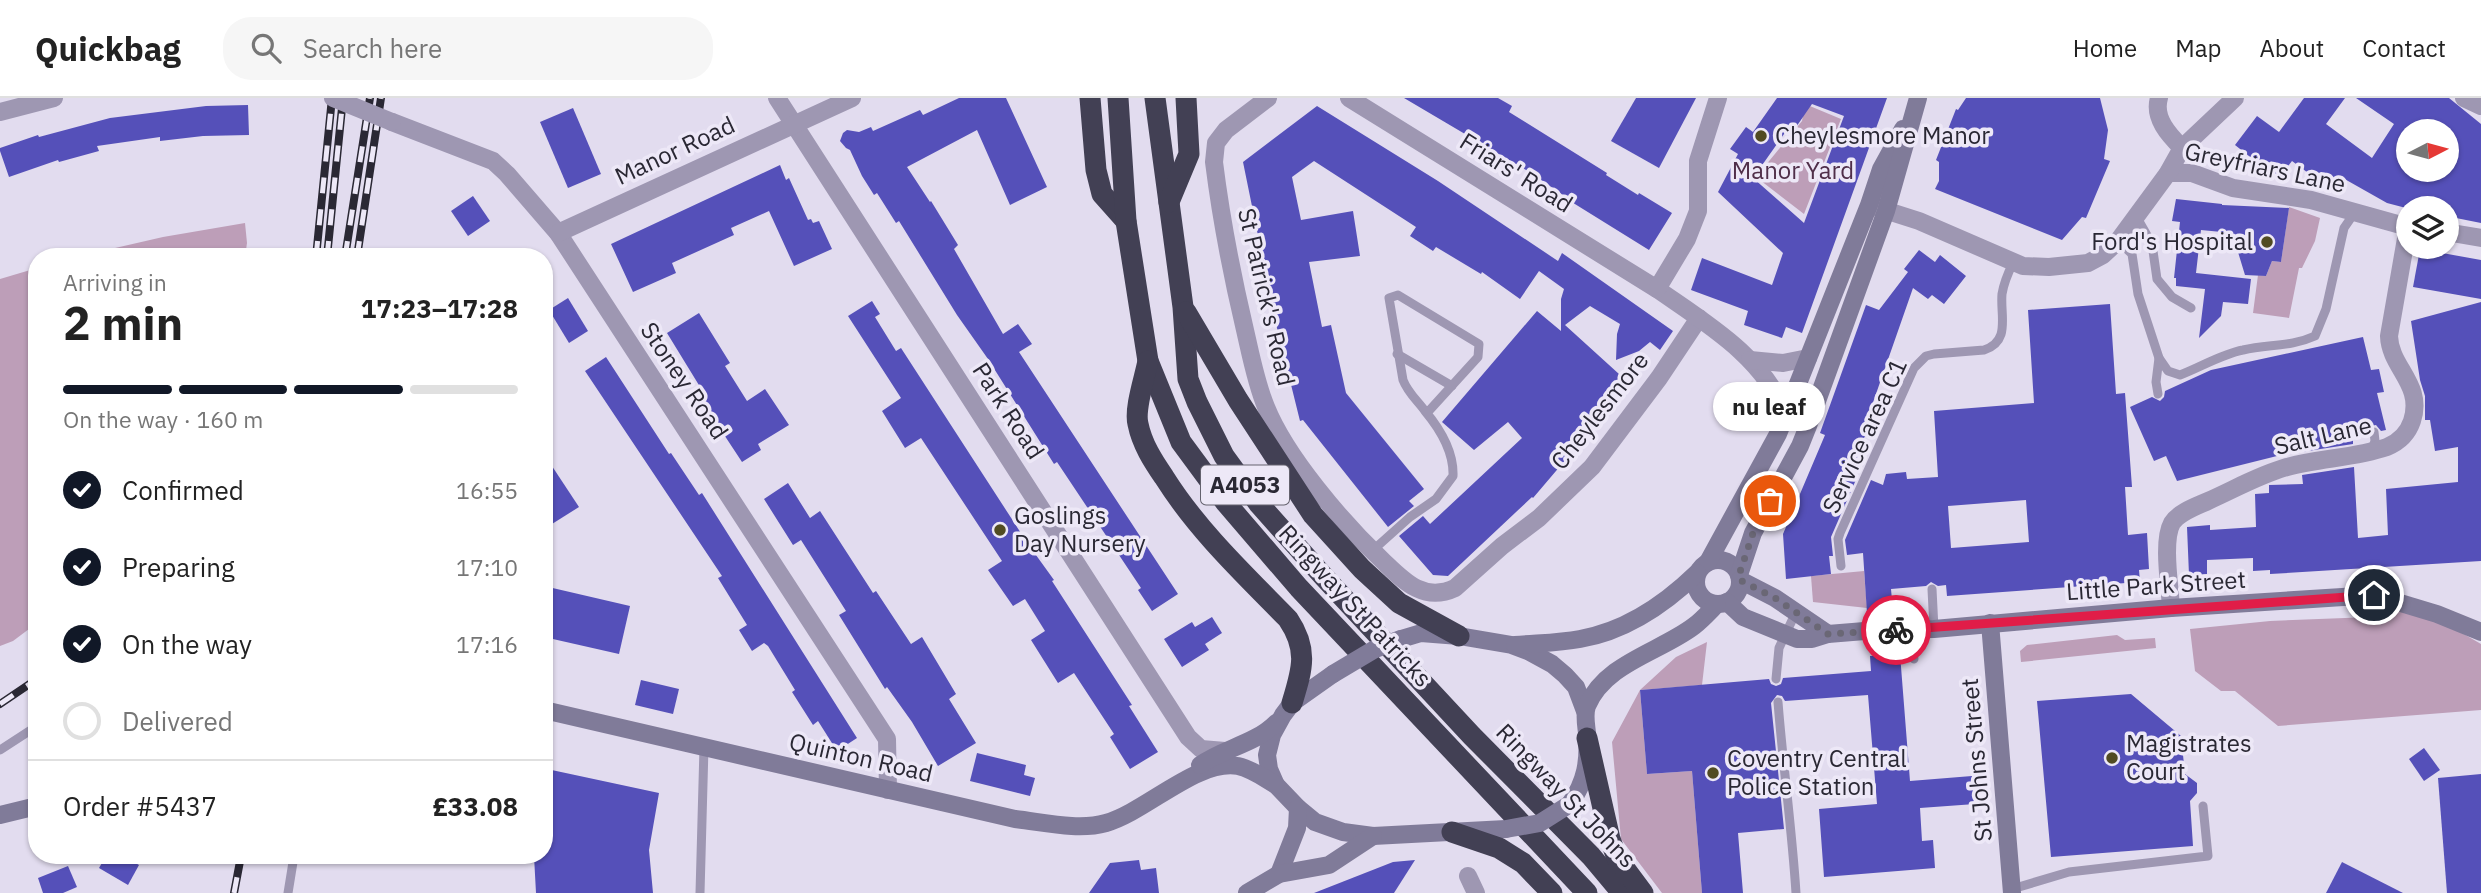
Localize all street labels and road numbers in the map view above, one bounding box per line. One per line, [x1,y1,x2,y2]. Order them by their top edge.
street label: Manor Road [609,108,740,192]
street label: Friars' Road [1454,125,1579,219]
street label: Greyfriars Lane [2182,134,2349,200]
street label: St Patrick's Road [1231,205,1303,389]
street label: Stoney Road [634,315,736,445]
street label: Cheylesmore [1543,345,1655,476]
street label: Service area C1 [1814,353,1914,518]
street label: Park Road [966,356,1052,465]
street label: Salt Lane [2271,408,2375,462]
road number: A4053 [1201,466,1289,504]
street label: Ringway St Patricks [1272,517,1439,693]
street label: Little Park Street [2065,563,2247,607]
street label: St Johns Street [1953,677,1999,843]
street label: Ringway St Johns [1490,716,1644,874]
street label: Quinton Road [786,725,936,789]

